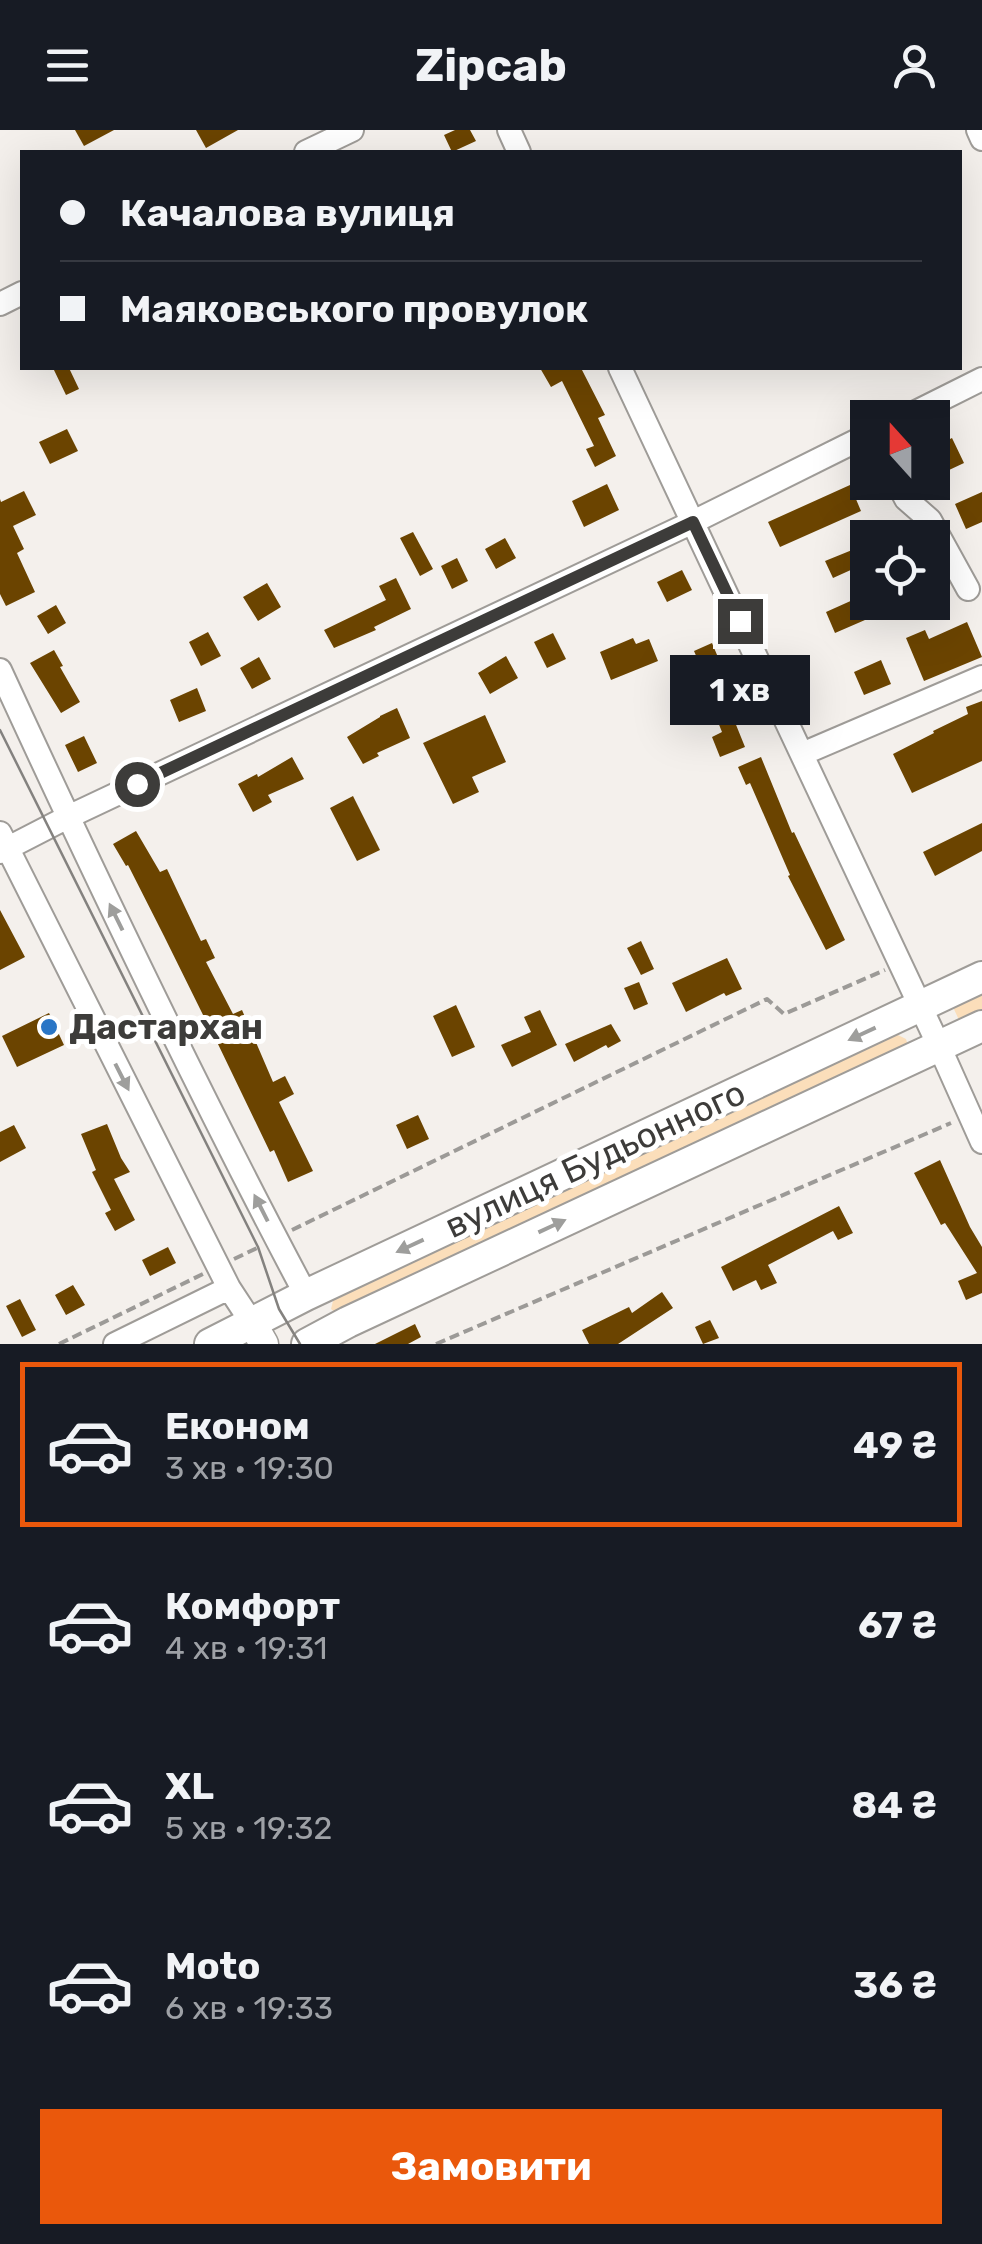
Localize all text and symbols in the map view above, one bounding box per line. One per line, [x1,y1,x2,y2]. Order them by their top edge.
icon: menu [40,38,95,93]
icon: person [887,38,942,93]
text: Zipcab [415,39,567,92]
text: Качалова вулиця [120,190,455,236]
text: Маяковського провулок [120,286,588,332]
north arrow [850,400,950,500]
map controls [850,400,950,620]
button: locate [850,520,950,620]
route end [718,599,763,644]
callout: 1 хв [670,656,810,726]
text: 1 хв [710,671,770,709]
route start [115,762,160,807]
one-way arrow [108,902,125,931]
place label: Дастархан [69,1006,263,1048]
marker: Дастархан [38,1016,60,1038]
one-way arrow [847,1025,876,1042]
one-way arrow [113,1062,130,1091]
street label: вулиця Будьонного [438,1071,752,1247]
one-way arrow [253,1194,270,1223]
one-way arrow [538,1218,567,1235]
one-way arrow [395,1238,425,1254]
icon: car [45,1400,135,1490]
text: Економ [165,1403,310,1449]
text: 49 ₴ [853,1422,937,1468]
text: 3 хв · 19:30 [165,1449,334,1487]
icon: car [45,1580,135,1670]
text: Комфорт [165,1583,340,1629]
text: 67 ₴ [858,1602,937,1648]
text: 4 хв · 19:31 [165,1629,327,1667]
icon: car [45,1760,135,1850]
text: XL [165,1763,214,1809]
text: 84 ₴ [851,1782,937,1828]
text: 5 хв · 19:32 [165,1809,332,1847]
icon: car [45,1940,135,2030]
text: Moto [165,1943,261,1989]
text: 36 ₴ [853,1962,937,2008]
text: 6 хв · 19:33 [165,1989,333,2027]
button: Замовити [40,2109,942,2224]

